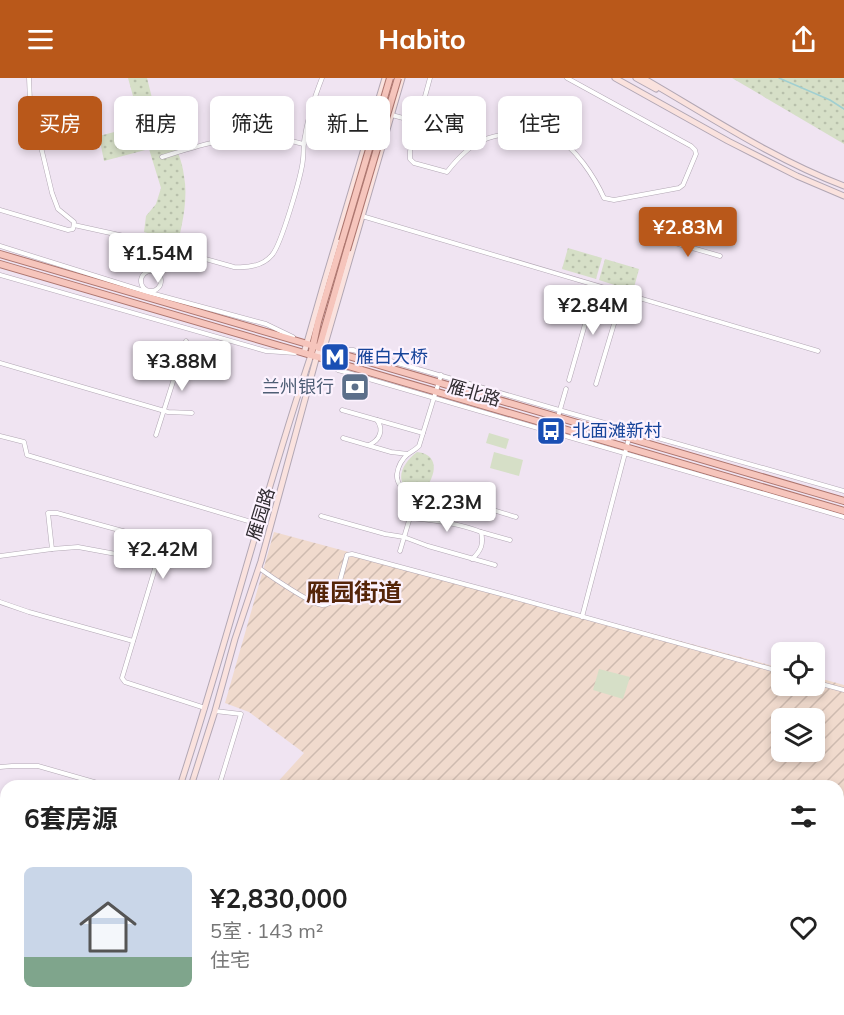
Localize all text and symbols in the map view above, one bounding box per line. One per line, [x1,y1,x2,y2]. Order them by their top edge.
text: Habito [378,22,466,56]
icon: menu [24,23,57,56]
icon: share [787,23,820,56]
chip: 买房 [18,96,102,150]
chip: 租房 [114,96,198,150]
chip: 筛选 [210,96,294,150]
chip: 新上 [306,96,390,150]
chip: 公寓 [402,96,486,150]
chip: 住宅 [498,96,582,150]
pin: ¥2.83M [639,207,737,258]
text: ¥2.83M [653,214,723,239]
pin: ¥1.54M [109,233,207,284]
text: ¥1.54M [123,240,193,265]
pin: ¥2.84M [544,285,642,336]
text: ¥2.84M [558,292,628,317]
pin: ¥3.88M [133,341,231,392]
metro station icon: 雁白大桥 [319,341,351,373]
place label: 雁白大桥 [356,345,428,368]
text: ¥3.88M [147,348,217,373]
bank icon: 兰州银行 [339,371,371,403]
street label: 雁北路 [445,374,503,411]
place label: 兰州银行 [262,375,334,398]
bus stop icon: 北面滩新村 [535,415,567,447]
place label: 北面滩新村 [572,419,662,442]
pin: ¥2.23M [398,482,496,533]
street label: 雁园路 [242,485,279,543]
text: ¥2.23M [412,489,482,514]
pin: ¥2.42M [114,529,212,580]
text: ¥2.42M [128,536,198,561]
district label: 雁园街道 [306,577,402,607]
map controls [771,642,825,762]
button: locate [771,642,825,696]
button: layers [771,708,825,762]
icon: filters [787,800,820,833]
text: 6套房源 [24,802,118,835]
text: ¥2,830,000 [210,882,348,915]
icon: home [72,891,144,963]
icon: heart [787,911,820,944]
text: 5室 · 143 m² [210,918,323,943]
text: 住宅 [210,947,250,972]

